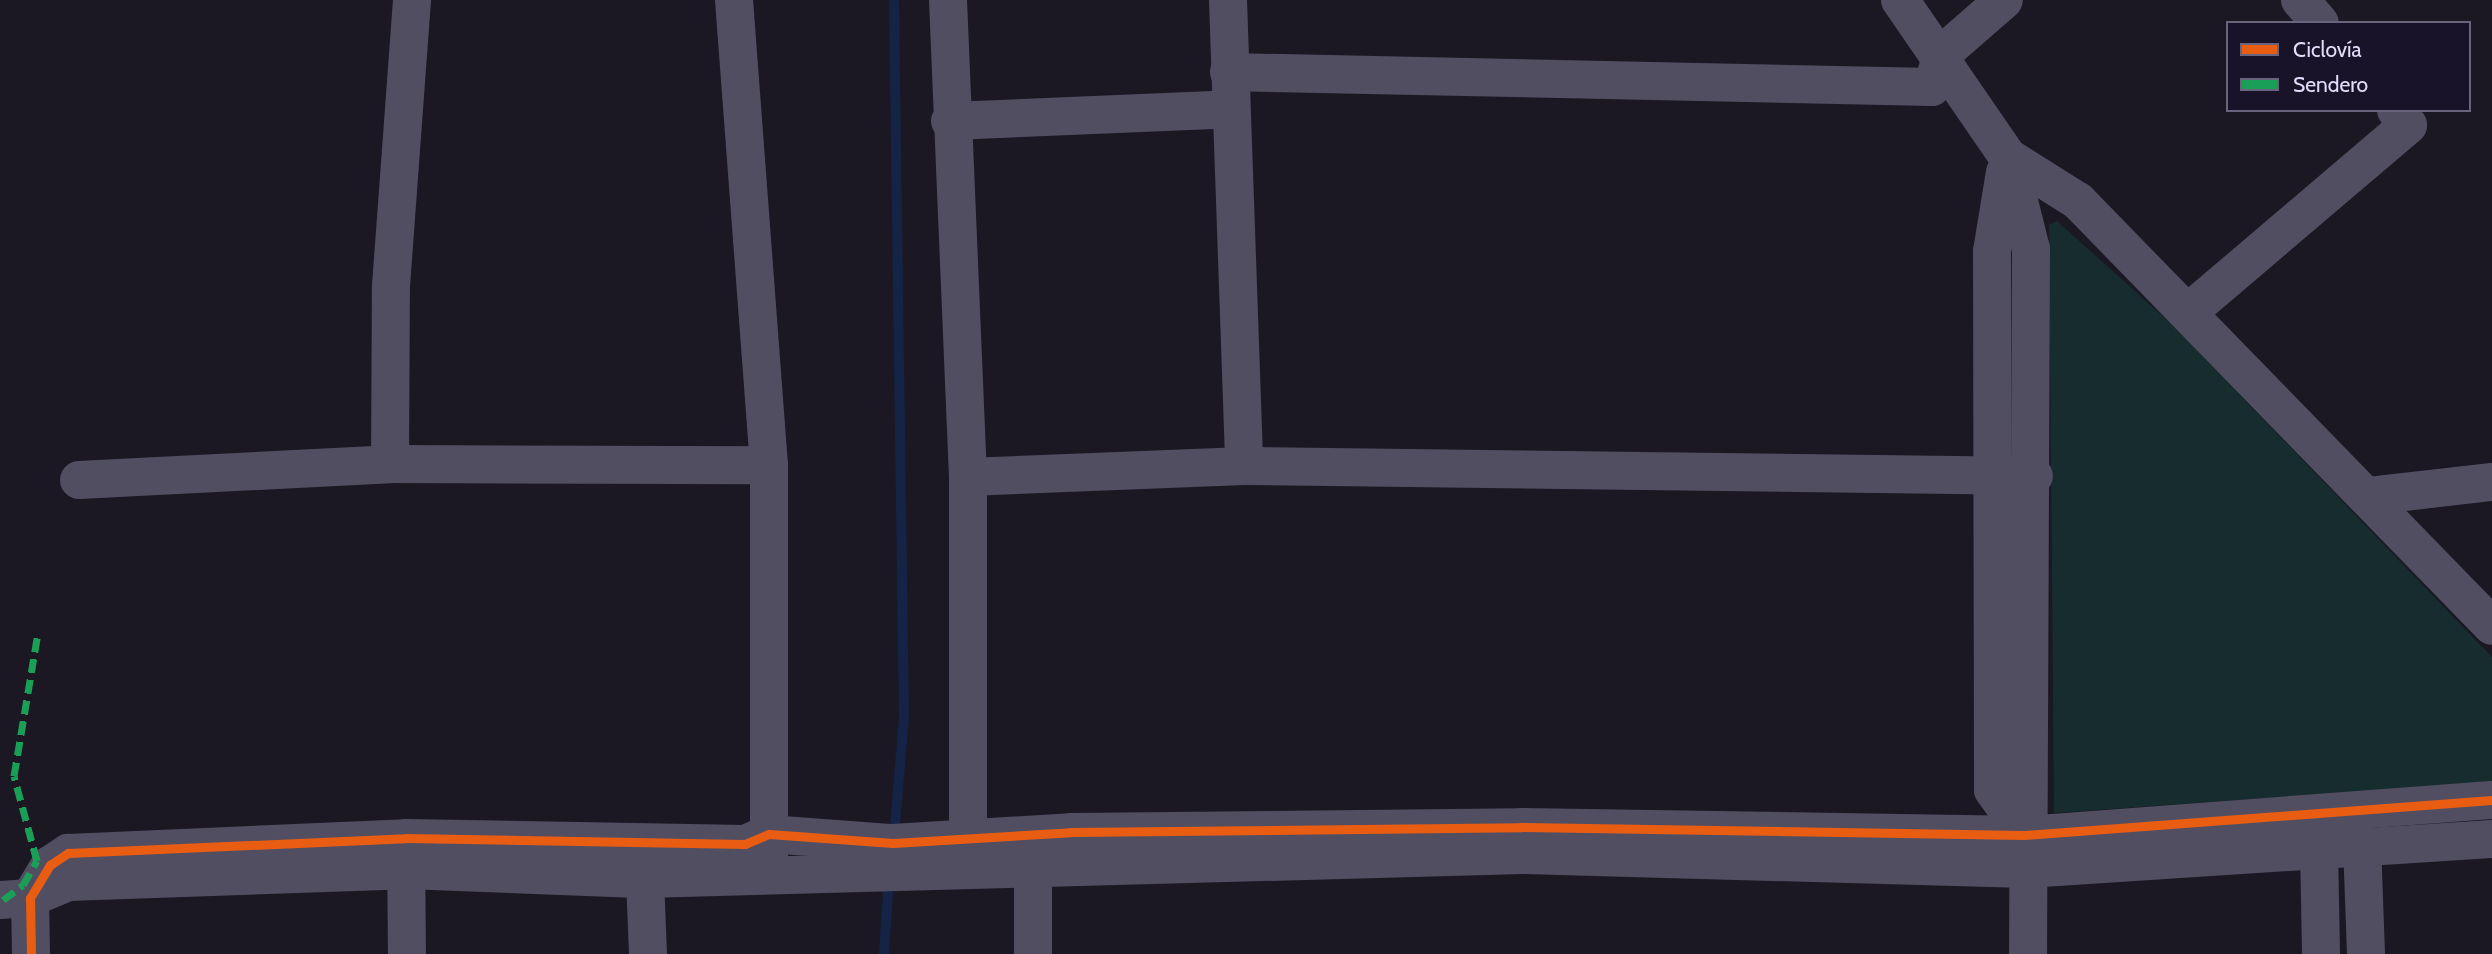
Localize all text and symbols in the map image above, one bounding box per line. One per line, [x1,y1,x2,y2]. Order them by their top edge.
legend [2226,21,2471,112]
text: Ciclovía [2293,37,2362,62]
text: Sendero [2293,72,2368,97]

